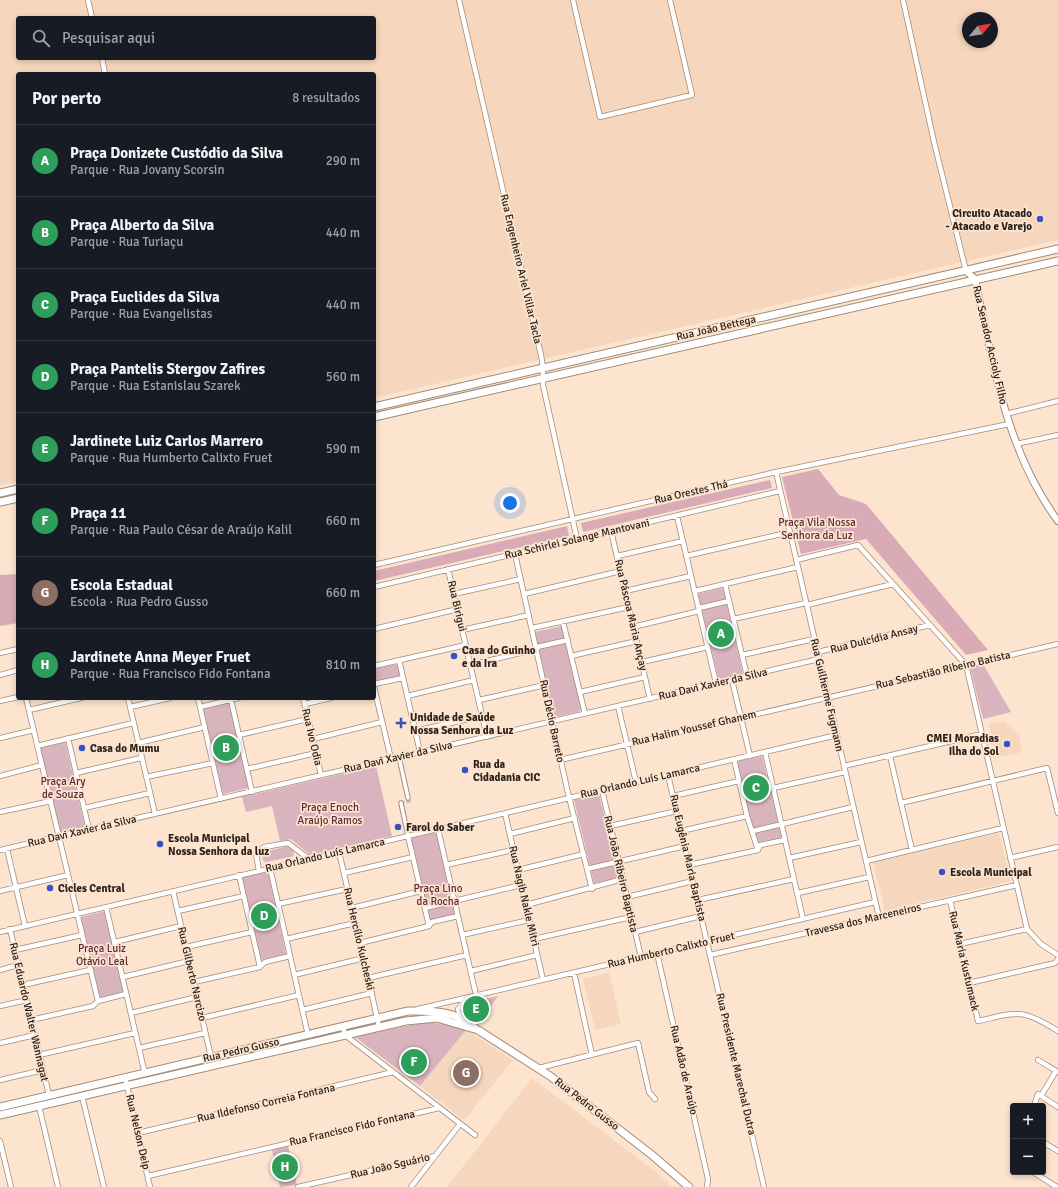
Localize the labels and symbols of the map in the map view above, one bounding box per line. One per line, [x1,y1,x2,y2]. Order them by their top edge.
north arrow [962,12,998,48]
street label: Rua Engenheiro Ariel Villar Tacla [497,193,545,346]
place label: Circuito Atacado - Atacado e Varejo [945,207,1032,233]
marker: Circuito Atacado - Atacado e Varejo [1035,214,1045,224]
street label: Rua Senador Accioly Filho [970,284,1010,406]
street label: Rua João Bettega [675,312,758,343]
street label: Rua Orestes Thá [653,477,730,507]
your location [500,493,520,513]
street label: Rua Schirlei Solange Mantovani [503,516,651,562]
park label: Praça Vila Nossa Senhora da Luz [778,516,856,542]
street label: Rua Páscoa Maria Ançay [612,558,650,673]
street label: Rua Birigui [445,579,469,633]
pin: A [708,619,734,649]
street label: Rua Dulcídia Ansay [829,622,920,656]
street label: Rua Guilherme Fugmann [808,637,846,753]
place label: Casa do Guinho e da Ira [462,644,536,670]
street label: Rua Sebastião Ribeiro Batista [874,648,1012,692]
marker: Casa do Guinho e da Ira [449,651,459,661]
street label: Rua Davi Xavier da Silva [657,665,769,703]
street label: Rua Décio Barreto [537,678,567,764]
street label: Rua Ivo Odia [299,707,325,767]
street label: Rua Halim Youssef Ghanem [630,707,758,749]
place label: Unidade de Saúde Nossa Senhora da Luz [410,711,514,737]
marker: Unidade de Saúde Nossa Senhora da Luz [395,717,407,729]
place label: CMEI Moradias Ilha do Sol [926,732,1000,758]
pin: B [213,733,239,763]
street label: Rua Davi Xavier da Silva [342,738,454,776]
marker: CMEI Moradias Ilha do Sol [1002,739,1012,749]
place label: Casa do Mumu [90,742,160,755]
marker: Casa do Mumu [77,743,87,753]
place label: Rua da Cidadania CIC [473,758,541,784]
street label: Rua Orlando Luís Lamarca [579,761,701,801]
marker: Rua da Cidadania CIC [460,765,470,775]
pin: C [743,773,769,803]
park label: Praça Ary de Souza [41,775,86,801]
street label: Rua Eugênia Maria Baptista [667,793,709,923]
park label: Praça Enoch Araújo Ramos [298,801,363,827]
street label: Rua Davi Xavier da Silva [26,812,138,850]
street label: Rua João Ribeiro Baptista [601,814,641,934]
place label: Farol do Saber [406,821,475,834]
marker: Farol do Saber [393,822,403,832]
place label: Escola Municipal Nossa Senhora da luz [168,832,269,858]
street label: Rua Orlando Luís Lamarca [264,835,386,875]
marker: Escola Municipal Nossa Senhora da luz [155,839,165,849]
street label: Rua Nagib Nakle Mitri [506,845,542,948]
place label: Escola Municipal [950,866,1032,879]
marker: Escola Municipal [937,867,947,877]
place label: Cicles Central [58,882,125,895]
park label: Praça Lino da Rocha [414,882,463,908]
marker: Cicles Central [45,883,55,893]
street label: Rua Hercílio Kulcheski [341,886,377,992]
street label: Travessa dos Marceneiros [804,900,923,940]
pin: D [251,901,277,931]
street label: Rua Maria Kustumack [946,910,982,1013]
street label: Rua Gilberto Narcizo [175,925,209,1023]
street label: Rua Humberto Calixto Fruet [606,929,736,971]
street label: Rua Eduardo Walter Wannagat [7,941,51,1083]
park label: Praça Luiz Otávio Leal [76,942,128,968]
street label: Rua Presidente Marechal Dutra [713,992,759,1137]
pin: E [463,994,489,1024]
street label: Rua Adão de Araújo [667,1024,701,1116]
street label: Rua Pedro Gusso [201,1035,281,1065]
pin: F [401,1047,427,1077]
pin: G [453,1058,479,1088]
street label: Rua Pedro Gusso [552,1075,622,1133]
street label: Rua Ildefonso Correia Fontana [196,1081,337,1125]
street label: Rua Nelson Deip [123,1093,153,1171]
street label: Rua Francisco Fido Fontana [288,1107,417,1149]
street label: Rua João Sguário [349,1150,431,1181]
pin: H [272,1152,298,1182]

